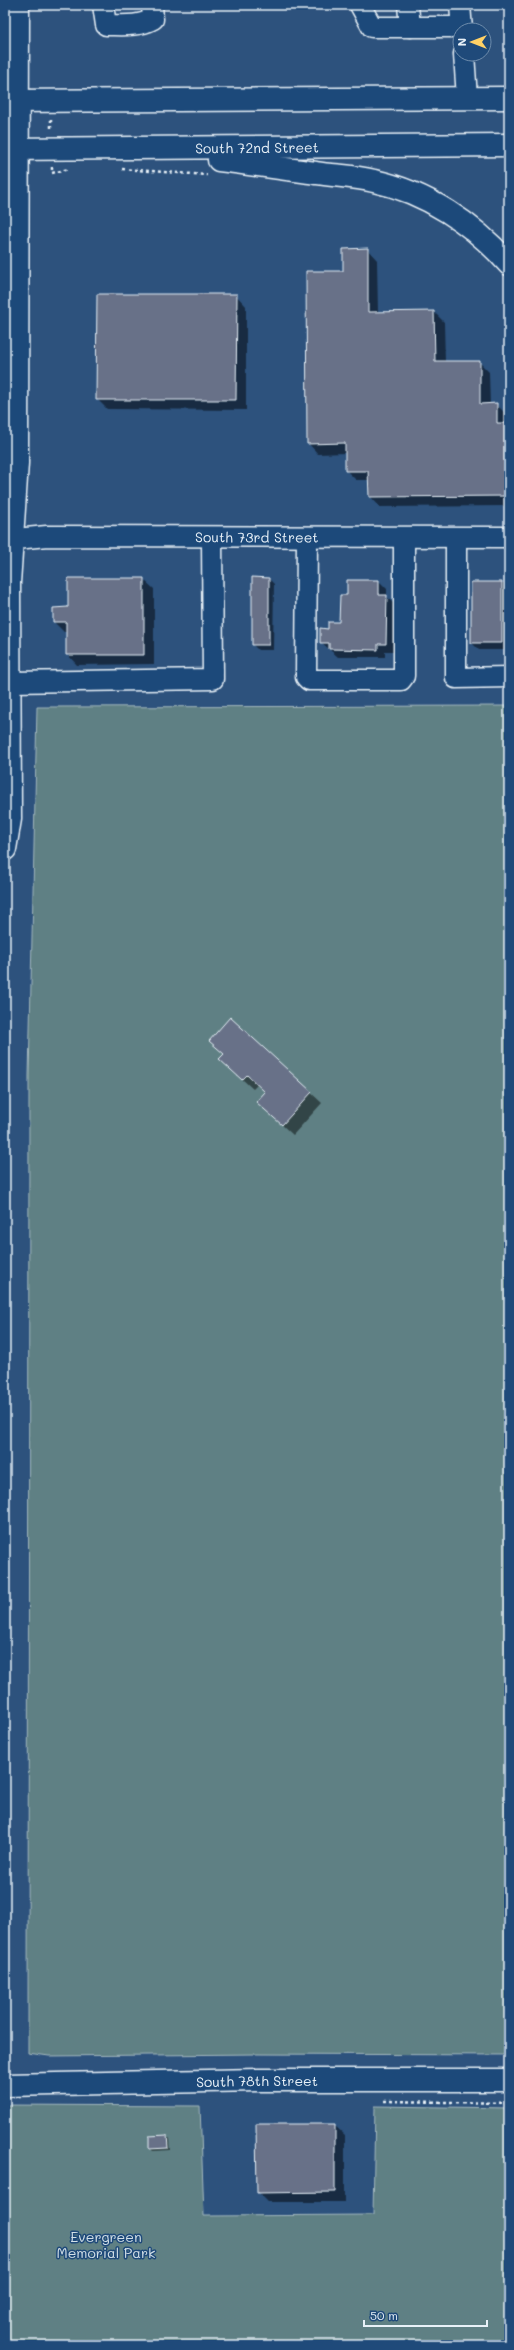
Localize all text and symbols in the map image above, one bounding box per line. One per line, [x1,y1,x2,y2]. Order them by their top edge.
north arrow [452,22,492,62]
text: N [454,38,469,46]
street label: South 72nd Street [195,137,319,157]
street label: South 73rd Street [195,527,319,546]
street label: South 78th Street [196,2070,318,2091]
park label: Evergreen Memorial Park [56,2227,156,2262]
scale bar [364,2302,487,2328]
text: 50 m [370,2307,398,2323]

